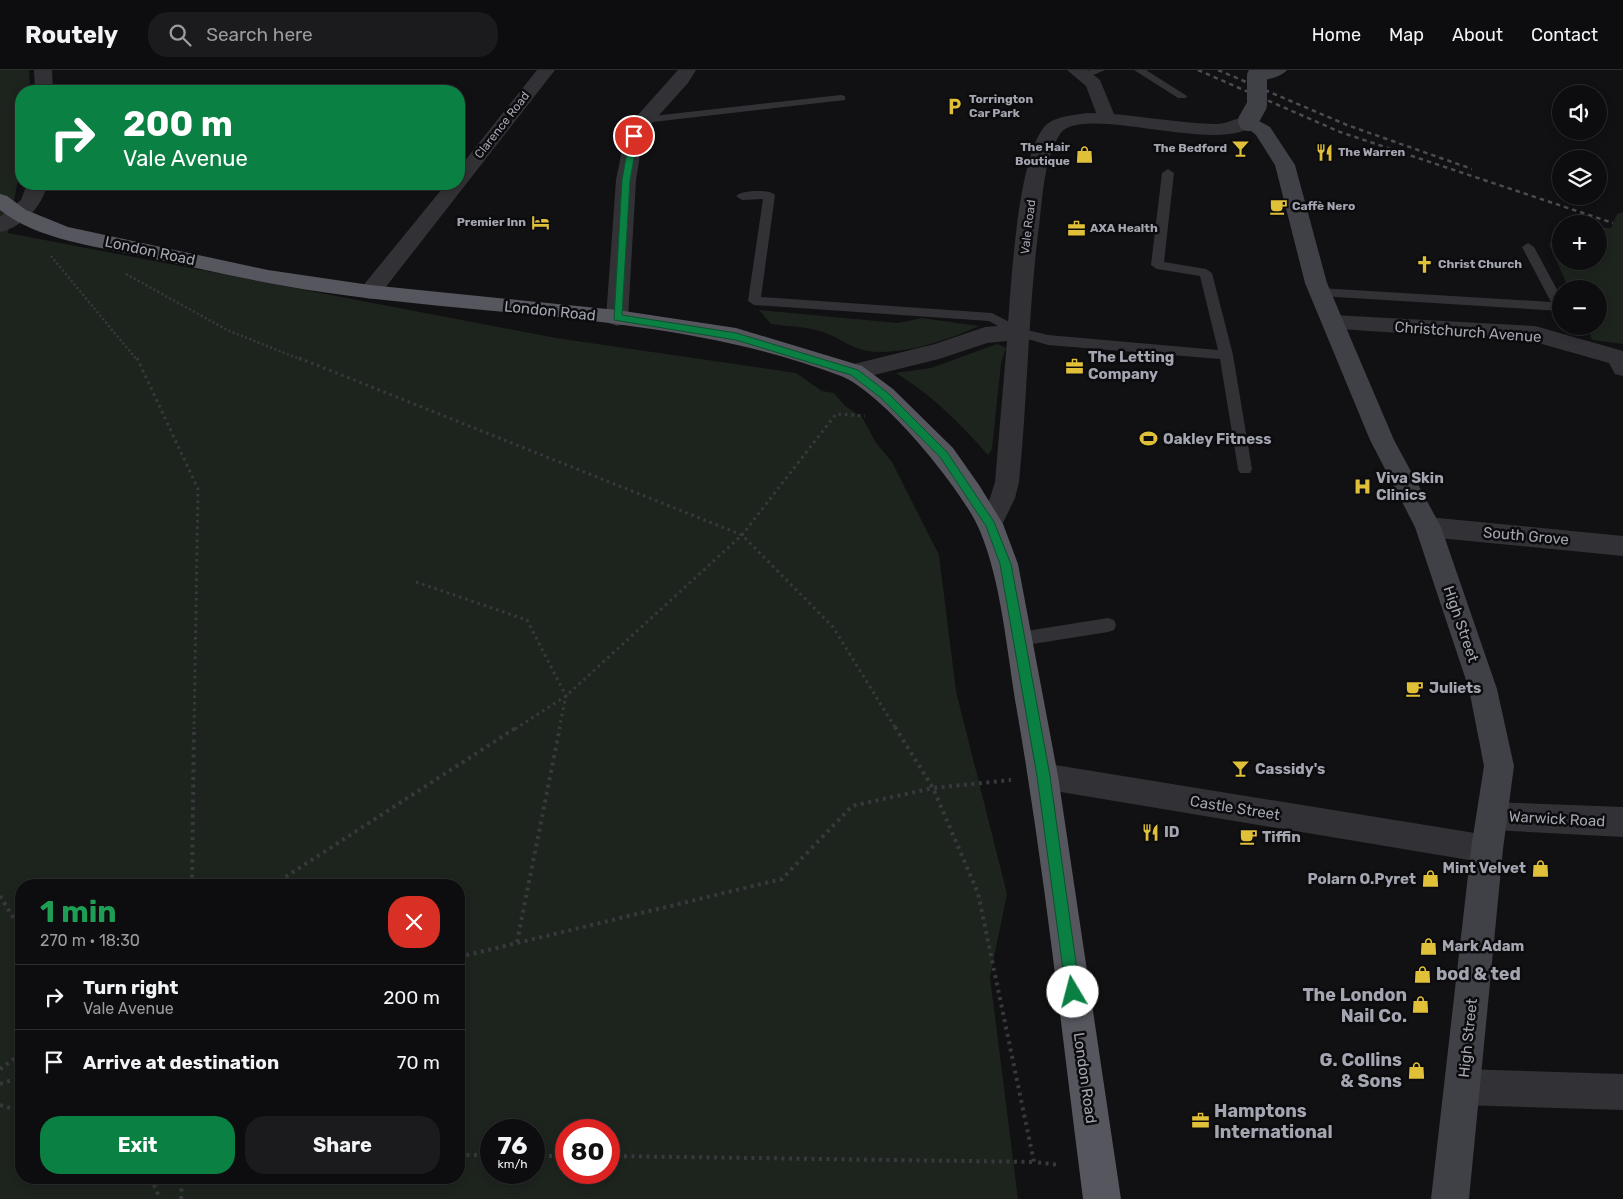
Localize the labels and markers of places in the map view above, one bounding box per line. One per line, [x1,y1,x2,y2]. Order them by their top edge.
place label: Torrington Car Park [969,92,1033,120]
parking icon: Torrington Car Park [945,96,965,116]
pin [613,115,655,157]
bar icon: The Bedford [1231,138,1251,158]
place label: The Hair Boutique [1015,140,1071,168]
place label: The Bedford [1153,141,1227,155]
restaurant icon: The Warren [1314,142,1334,162]
shop icon: The Hair Boutique [1074,144,1094,164]
place label: The Warren [1338,145,1406,159]
cafe icon: Caffè Nero [1268,196,1288,216]
place label: Caffè Nero [1292,199,1355,213]
hotel icon: Premier Inn [530,212,550,232]
place label: Premier Inn [457,215,526,229]
office icon: AXA Health [1066,218,1086,238]
place label: AXA Health [1090,221,1158,235]
church icon: Christ Church [1414,254,1434,274]
place label: Christ Church [1438,257,1522,271]
place label: The Letting Company [1088,348,1174,383]
office icon: The Letting Company [1064,356,1084,376]
sports icon: Oakley Fitness [1139,429,1159,449]
place label: Oakley Fitness [1163,430,1272,448]
place label: Viva Skin Clinics [1376,469,1444,504]
hospital icon: Viva Skin Clinics [1352,477,1372,497]
cafe icon: Juliets [1405,678,1425,698]
place label: Juliets [1429,679,1481,697]
bar icon: Cassidy's [1231,759,1251,779]
place label: Cassidy's [1255,760,1325,778]
restaurant icon: ID [1140,822,1160,842]
place label: ID [1164,823,1180,841]
cafe icon: Tiffin [1238,827,1258,847]
place label: Tiffin [1262,828,1301,846]
shop icon: Mint Velvet [1530,858,1550,878]
place label: Mint Velvet [1443,859,1526,877]
shop icon: Polarn O.Pyret [1420,869,1440,889]
place label: Polarn O.Pyret [1307,870,1416,888]
shop icon: Mark Adam [1418,936,1438,956]
place label: Mark Adam [1442,937,1524,955]
place label: bod & ted [1436,963,1521,985]
shop icon: bod & ted [1412,964,1432,984]
place label: The London Nail Co. [1303,984,1407,1027]
shop icon: The London Nail Co. [1411,995,1431,1015]
place label: G. Collins & Sons [1320,1049,1402,1092]
shop icon: G. Collins & Sons [1406,1060,1426,1080]
place label: Hamptons International [1214,1100,1333,1143]
office icon: Hamptons International [1190,1111,1210,1131]

